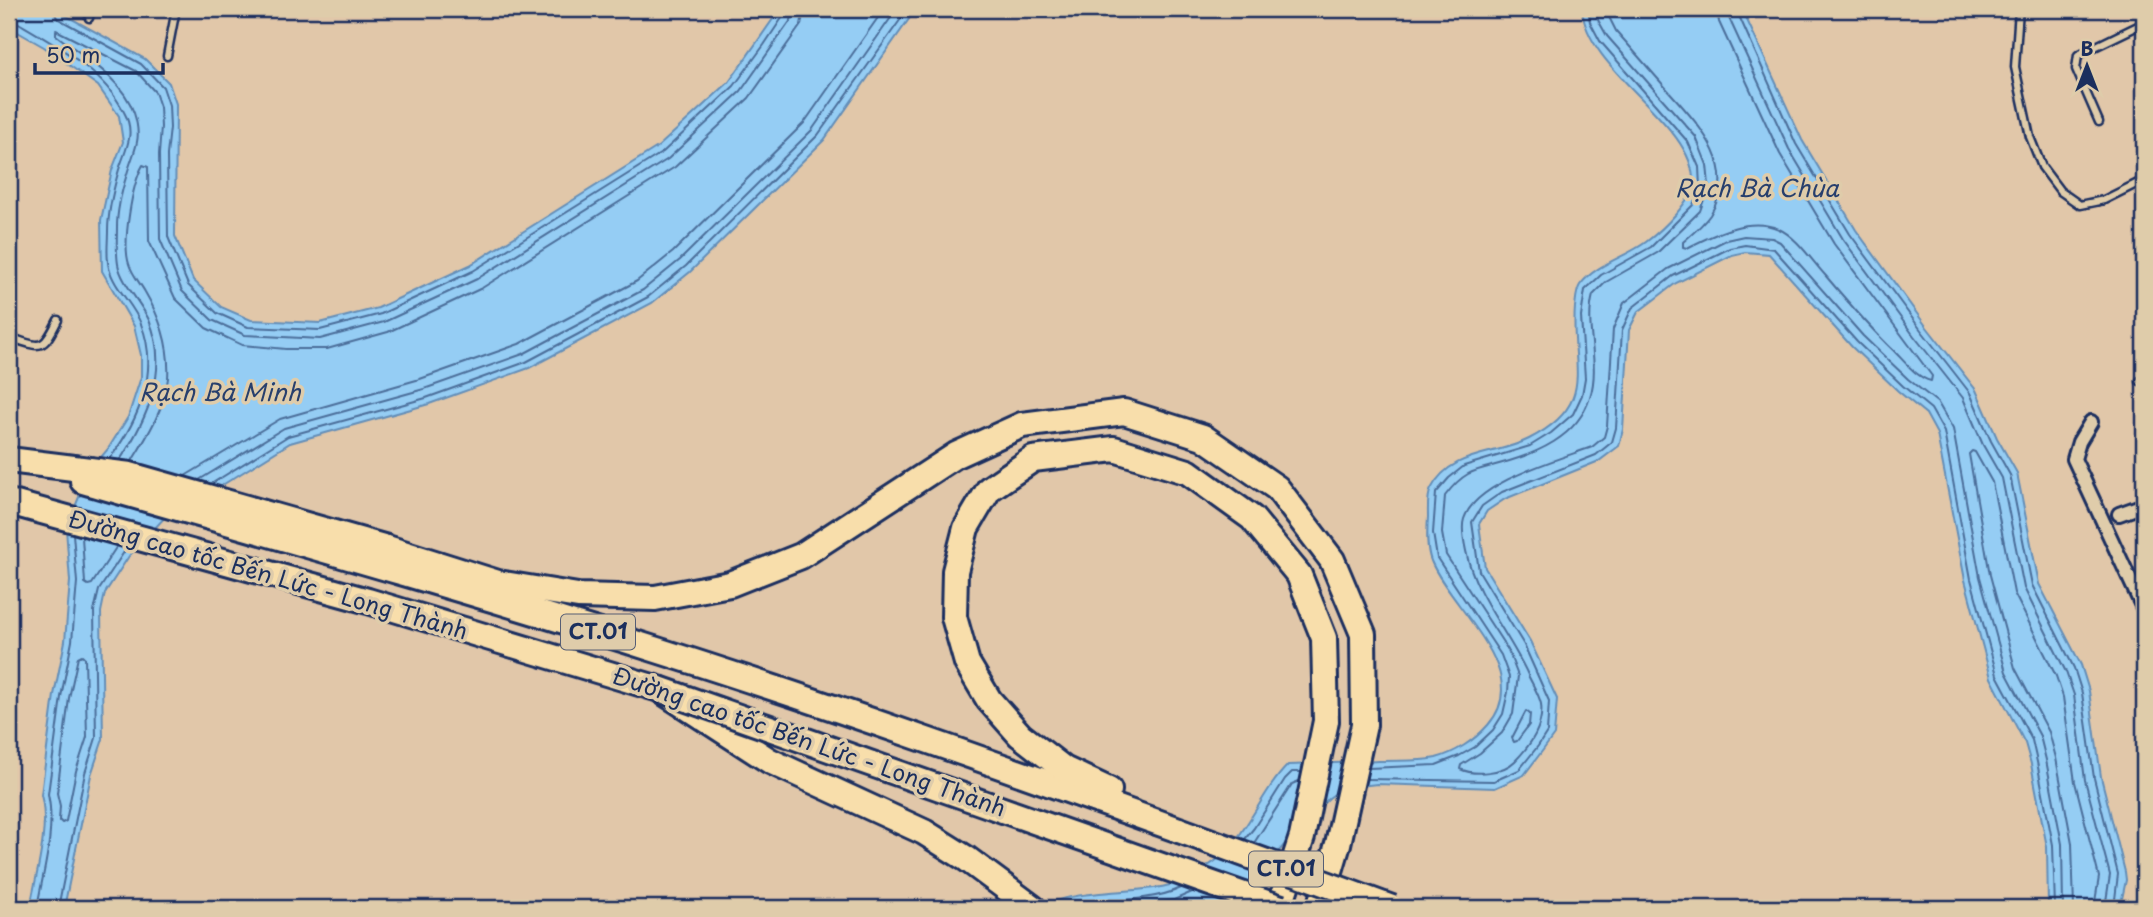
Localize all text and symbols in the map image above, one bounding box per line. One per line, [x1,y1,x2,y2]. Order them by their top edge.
scale bar [35,32,163,76]
north arrow [2052,32,2122,102]
text: B [2080,34,2094,62]
text: 50 m [46,38,100,70]
water label: Rạch Bà Chùa [1675,169,1840,205]
water label: Rạch Bà Minh [139,373,302,409]
street label: Đường cao tốc Bến Lức - Long Thành [65,500,472,647]
road number: CT.01 [561,614,635,650]
street label: Đường cao tốc Bến Lức - Long Thành [608,657,1011,825]
road number: CT.01 [1249,852,1323,886]

